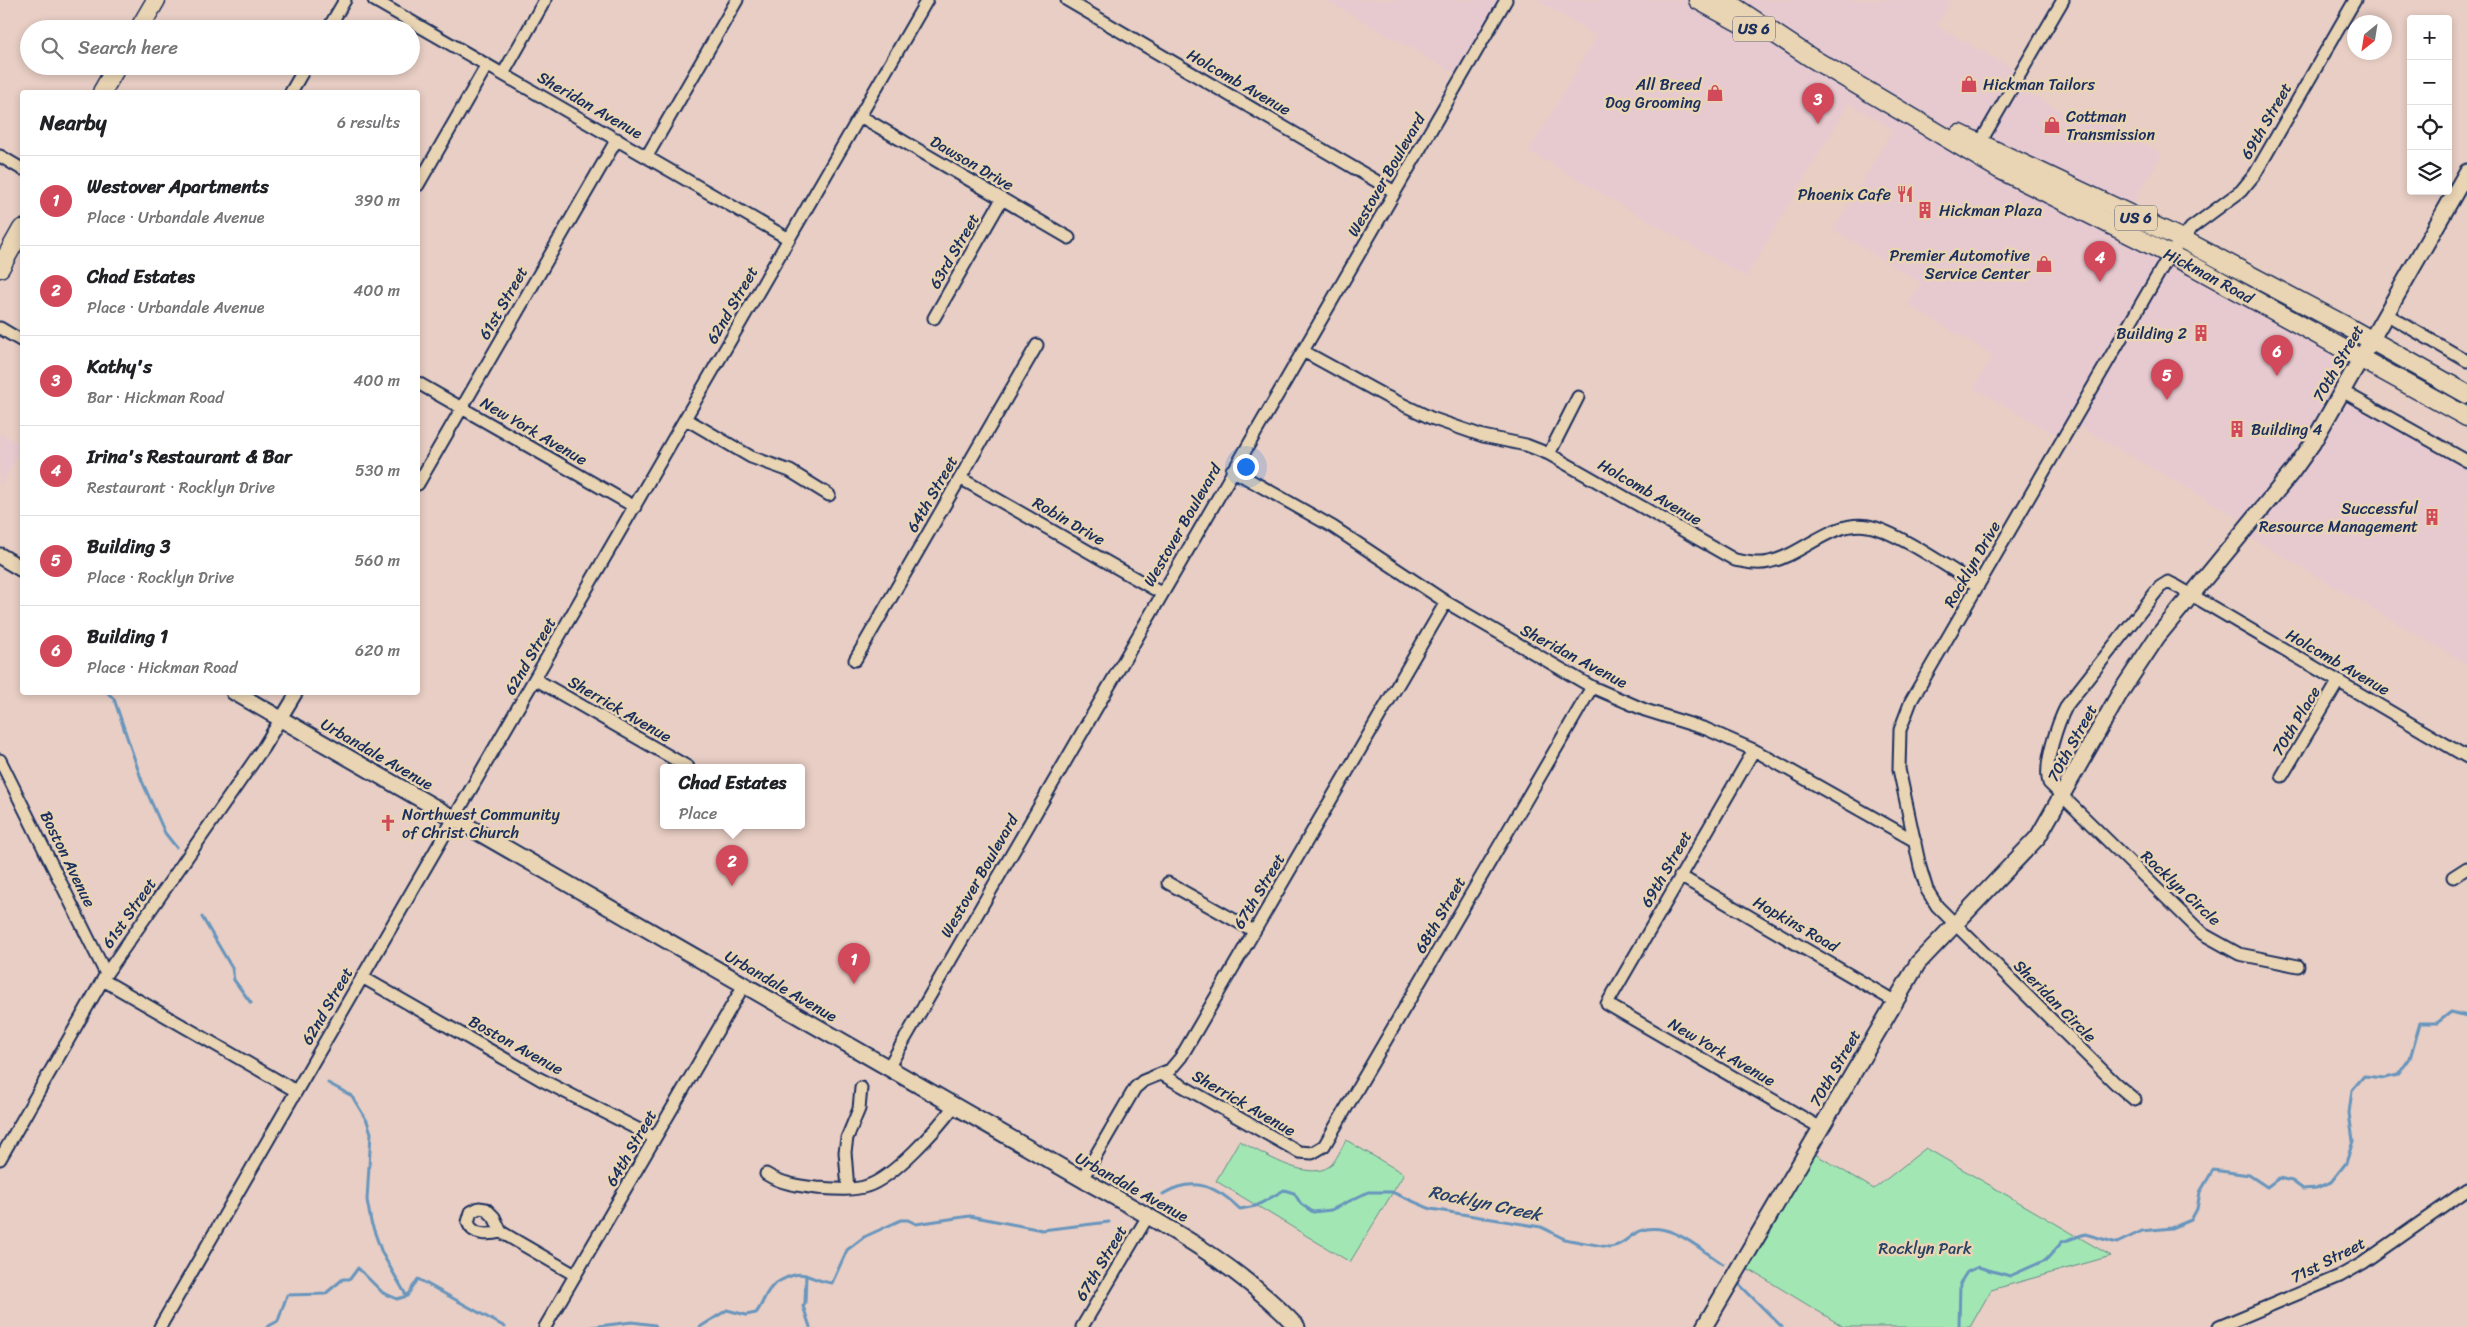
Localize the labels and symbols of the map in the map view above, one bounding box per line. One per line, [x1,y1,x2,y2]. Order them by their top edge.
north arrow [2347,15,2392,60]
road number: US 6 [1733,16,1775,42]
street label: Holcomb Avenue [1181,40,1297,124]
street label: Sheridan Avenue [532,63,649,147]
place label: All Breed Dog Grooming [1605,70,1703,117]
place label: Hickman Tailors [1983,70,2095,99]
shop icon: Hickman Tailors [1959,74,1979,94]
street label: 69th Street [2232,77,2300,165]
shop icon: All Breed Dog Grooming [1705,83,1725,103]
pin: 3 [1802,83,1834,124]
place label: Cottman Transmission [2066,102,2155,149]
street label: Westover Boulevard [1339,106,1434,242]
shop icon: Cottman Transmission [2042,115,2062,135]
street label: Dawson Drive [924,127,1020,199]
place label: Phoenix Cafe [1798,180,1891,209]
restaurant icon: Phoenix Cafe [1895,184,1915,204]
place label: Hickman Plaza [1939,196,2042,225]
building icon: Hickman Plaza [1915,200,1935,220]
road number: US 6 [2115,206,2157,230]
street label: 63rd Street [921,208,987,294]
street label: Hickman Road [2158,239,2261,312]
place label: Premier Automotive Service Center [1889,241,2031,288]
pin: 4 [2084,241,2116,282]
shop icon: Premier Automotive Service Center [2034,254,2054,274]
street label: 62nd Street [698,260,766,350]
street label: 61st Street [470,261,536,345]
place label: Building 2 [2116,319,2187,348]
street label: 70th Street [2304,319,2372,407]
building icon: Building 2 [2191,323,2211,343]
pin: 6 [2261,335,2293,376]
pin: 5 [2151,359,2183,400]
street label: New York Avenue [475,388,593,474]
place label: Building 4 [2251,415,2322,444]
building icon: Building 4 [2227,419,2247,439]
street label: 64th Street [898,450,966,538]
street label: Holcomb Avenue [1592,450,1708,534]
your location [1233,454,1259,480]
street label: Westover Boulevard [1135,456,1230,592]
street label: Robin Drive [1027,488,1111,554]
place label: Successful Resource Management [2259,494,2418,541]
building icon: Successful Resource Management [2422,507,2442,527]
street label: Rocklyn Drive [1935,515,2009,613]
street label: 62nd Street [496,611,564,701]
street label: Sheridan Avenue [1515,615,1633,697]
street label: Holcomb Avenue [2280,620,2396,704]
street label: Sherrick Avenue [563,667,677,751]
street label: 70th Place [2264,680,2328,762]
street label: 70th Street [2039,699,2105,787]
street label: Urbandale Avenue [315,710,439,798]
place label: Northwest Community of Christ Church [402,800,561,847]
street label: Boston Avenue [32,806,104,912]
street label: Westover Boulevard [932,807,1027,943]
church icon: Northwest Community of Christ Church [378,813,398,833]
street label: 69th Street [1632,825,1700,913]
street label: Rocklyn Circle [2134,843,2228,933]
pin: 2 [716,845,748,886]
street label: 67th Street [1225,847,1293,935]
street label: 68th Street [1406,871,1474,959]
street label: 61st Street [94,872,164,954]
street label: Hopkins Road [1748,888,1846,961]
street label: Urbandale Avenue [719,942,843,1030]
pin: 1 [838,943,870,984]
street label: Sheridan Circle [2006,952,2104,1050]
street label: 62nd Street [293,961,361,1051]
street label: Boston Avenue [463,1007,569,1083]
street label: New York Avenue [1663,1009,1781,1095]
street label: 70th Street [1801,1024,1869,1112]
street label: Sherrick Avenue [1187,1061,1301,1145]
street label: 64th Street [597,1104,665,1192]
street label: Urbandale Avenue [1070,1144,1195,1230]
water label: Rocklyn Creek [1426,1175,1547,1231]
street label: 67th Street [1067,1219,1135,1307]
street label: 71st Street [2285,1229,2371,1291]
park label: Rocklyn Park [1879,1234,1972,1263]

